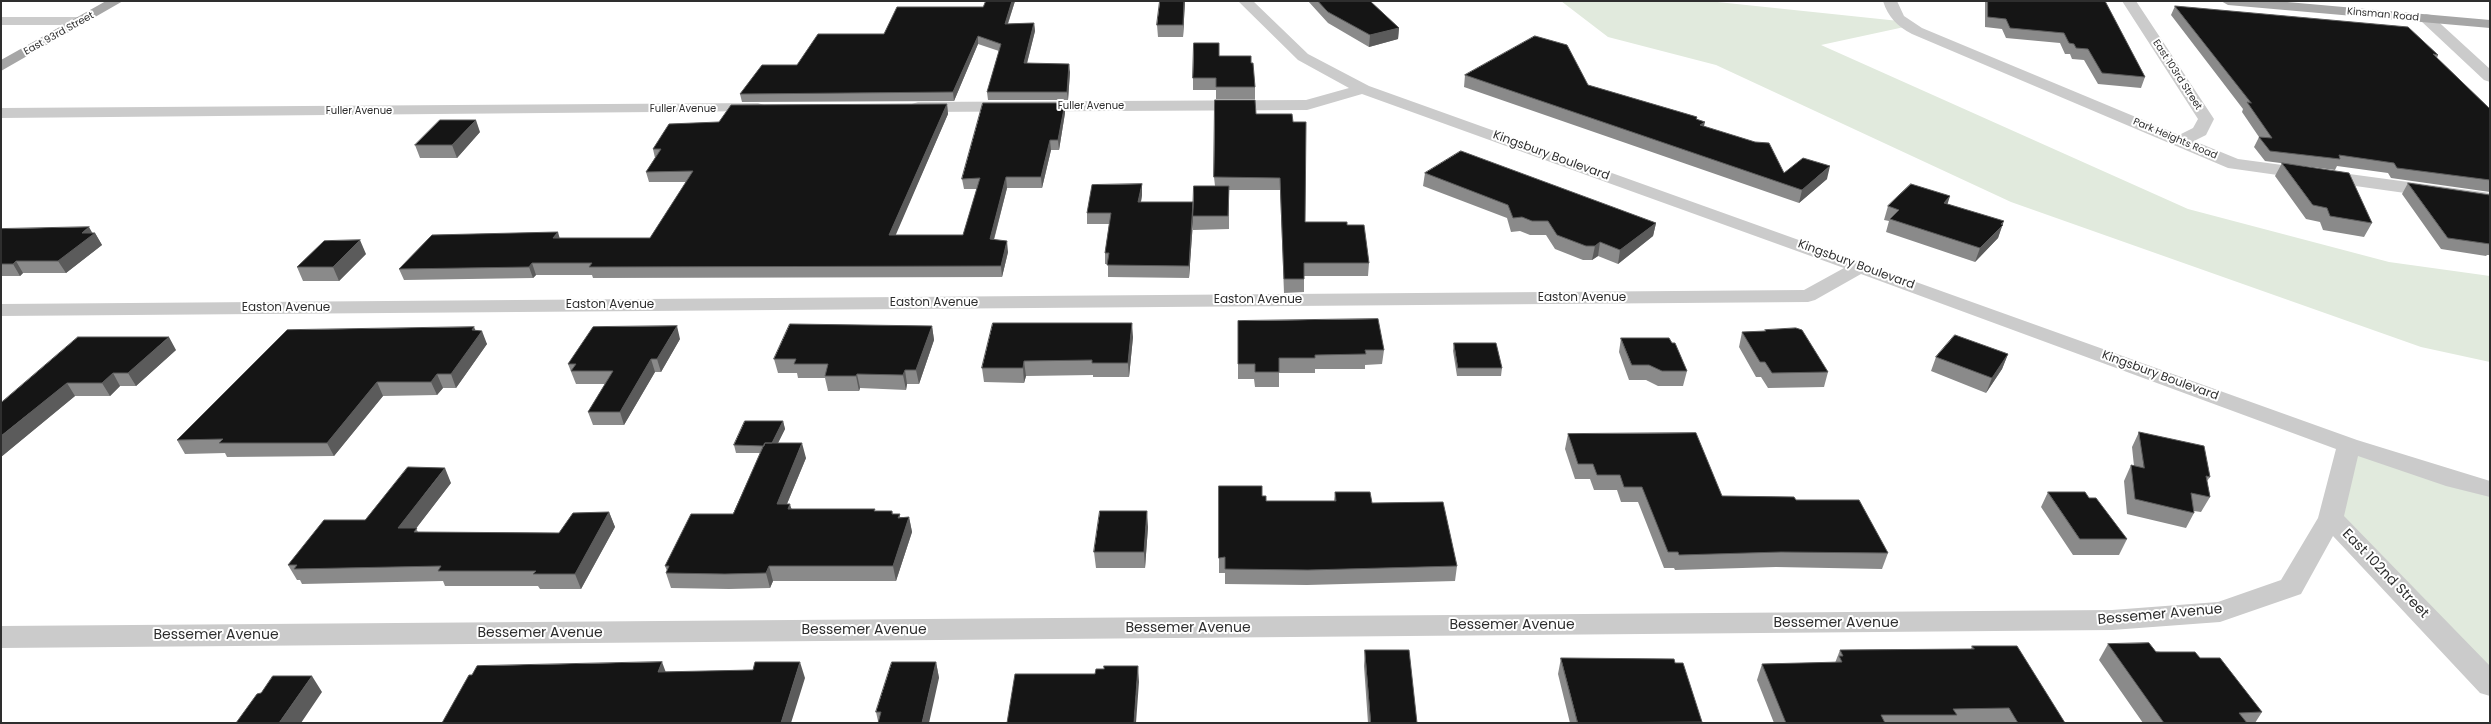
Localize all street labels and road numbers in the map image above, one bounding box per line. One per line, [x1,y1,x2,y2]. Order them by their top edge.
street label: Kinsman Road [2347,6,2419,24]
street label: East 93rd Street [22,10,96,58]
street label: East 103rd Street [2150,38,2204,112]
street label: Fuller Avenue [1058,100,1124,112]
street label: Fuller Avenue [650,103,716,115]
street label: Fuller Avenue [326,105,392,117]
street label: Park Heights Road [2131,116,2219,162]
street label: Kingsbury Boulevard [1491,128,1611,184]
street label: Kingsbury Boulevard [1796,237,1916,293]
street label: Easton Avenue [1538,291,1626,305]
street label: Easton Avenue [1214,293,1302,307]
street label: Easton Avenue [890,296,978,310]
street label: Easton Avenue [566,298,654,312]
street label: Easton Avenue [242,301,330,315]
street label: Kingsbury Boulevard [2100,348,2220,404]
street label: East 102nd Street [2338,526,2432,622]
street label: Bessemer Avenue [2097,601,2223,629]
street label: Bessemer Avenue [1773,615,1899,631]
street label: Bessemer Avenue [1449,617,1575,633]
street label: Bessemer Avenue [1125,620,1251,636]
street label: Bessemer Avenue [801,622,927,638]
street label: Bessemer Avenue [477,625,603,641]
street label: Bessemer Avenue [153,627,279,643]

